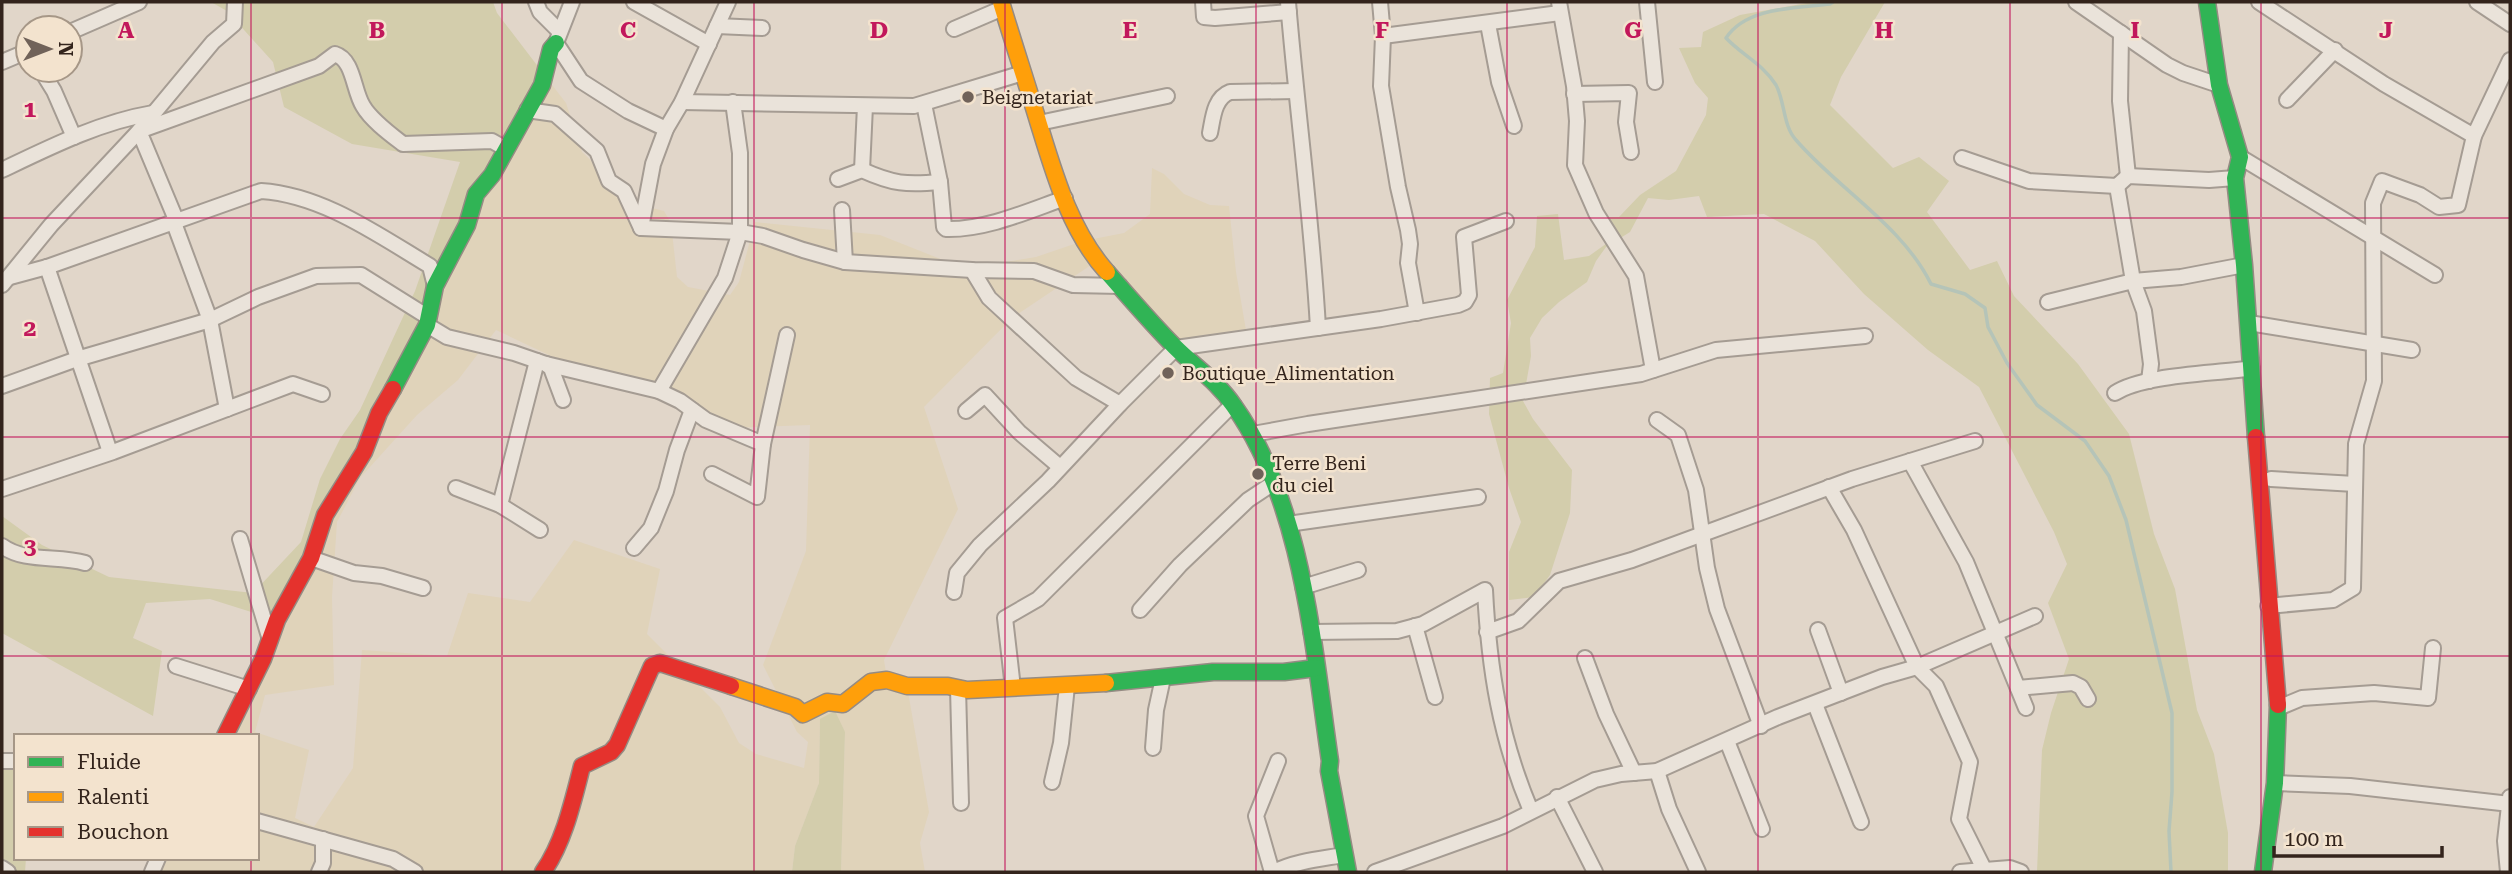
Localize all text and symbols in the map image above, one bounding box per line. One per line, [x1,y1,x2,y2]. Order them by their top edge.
north arrow [14,14,84,84]
text: A [118,17,135,44]
text: B [369,17,385,44]
text: C [620,17,636,44]
text: D [870,17,888,44]
text: E [1123,17,1137,44]
text: F [1375,17,1389,44]
text: G [1624,17,1642,44]
text: H [1875,17,1894,44]
text: I [2130,17,2140,44]
text: J [2379,17,2393,44]
text: N [54,42,77,57]
place label: Beignetariat [982,86,1093,109]
marker: Beignetariat [960,89,976,105]
text: 1 [24,96,37,123]
text: 2 [24,315,36,342]
place label: Boutique_Alimentation [1182,362,1395,385]
marker: Boutique_Alimentation [1160,365,1176,381]
place label: Terre Beni du ciel [1272,452,1366,497]
marker: Terre Beni du ciel [1250,466,1266,482]
text: 3 [24,533,37,560]
legend [14,734,259,860]
text: Fluide [77,750,141,774]
text: Ralenti [77,785,149,809]
scale bar [2274,814,2442,858]
text: Bouchon [77,820,169,844]
text: 100 m [2284,827,2344,851]

